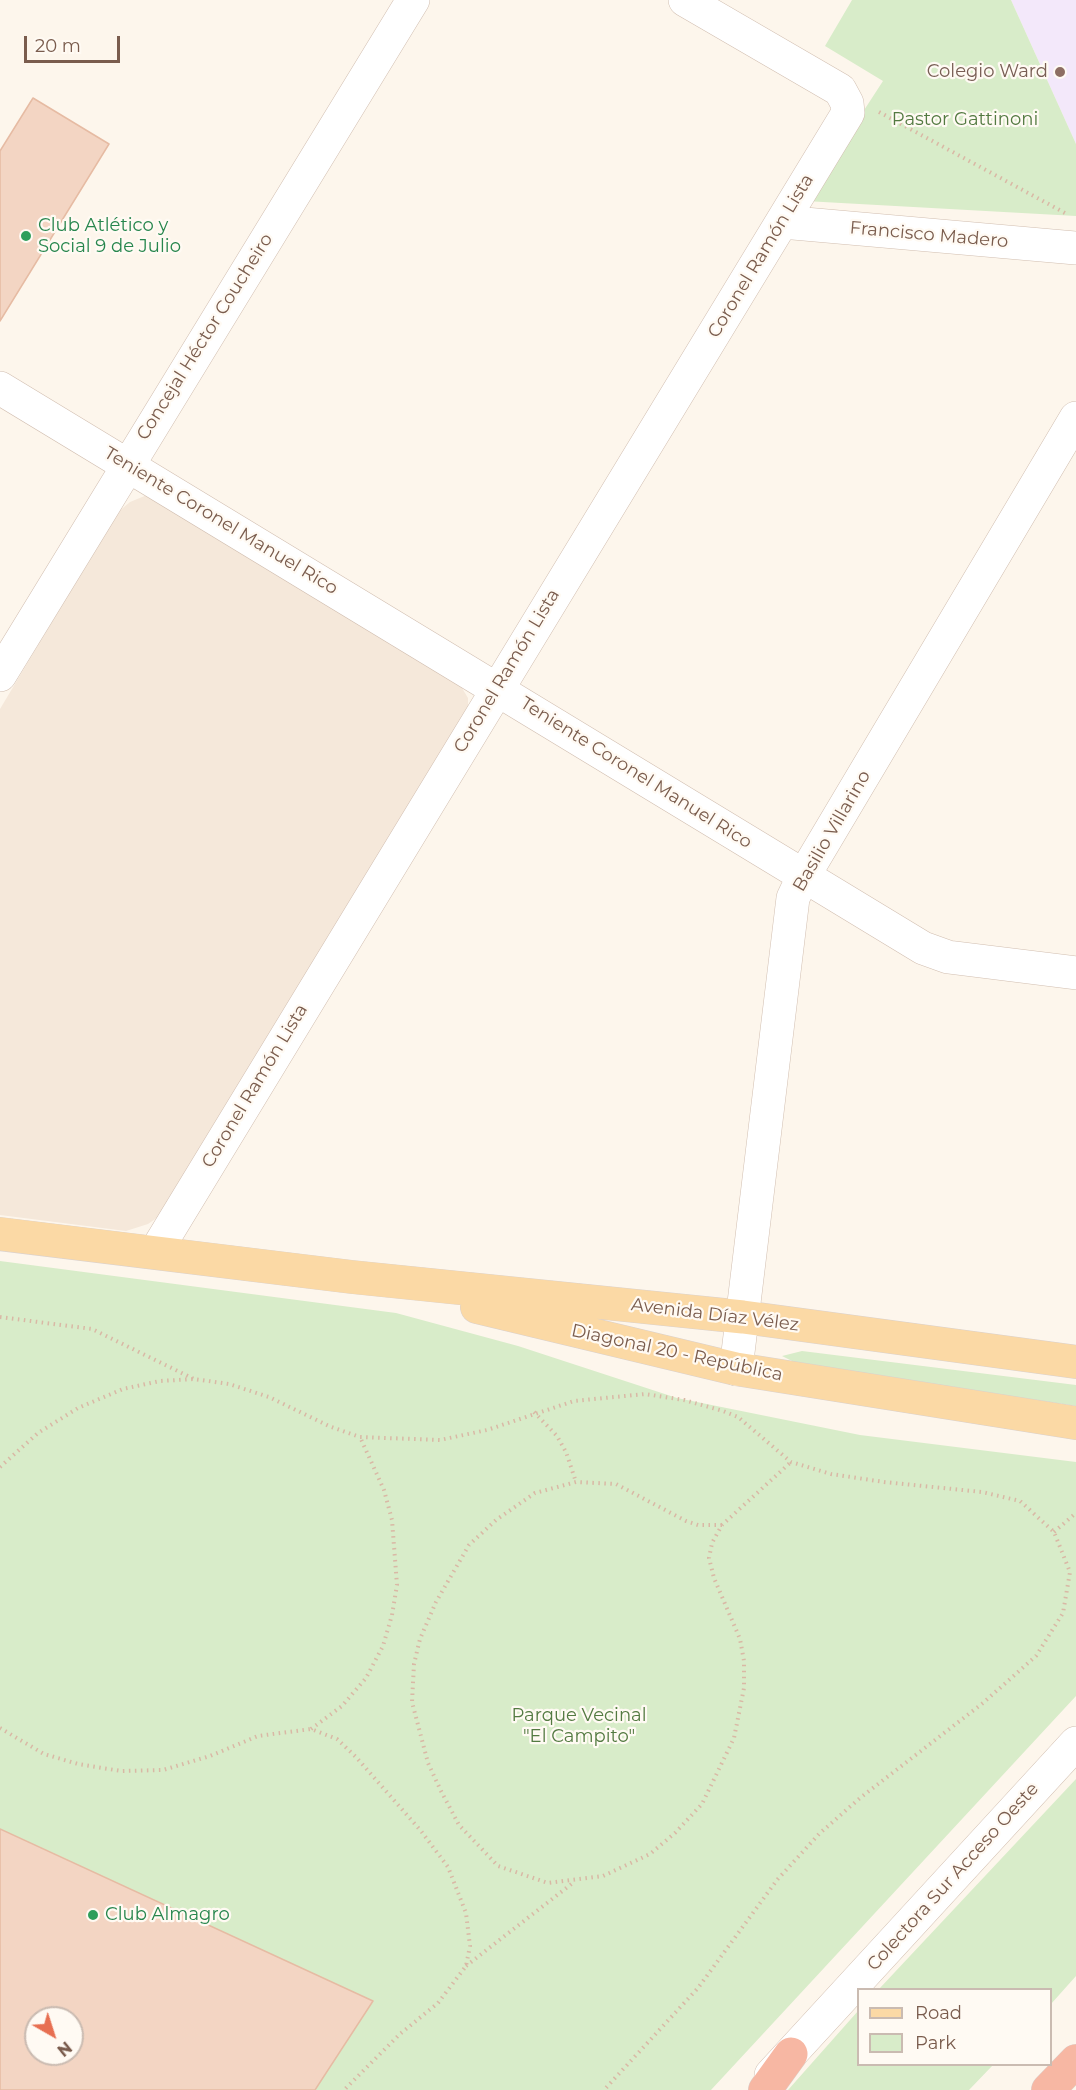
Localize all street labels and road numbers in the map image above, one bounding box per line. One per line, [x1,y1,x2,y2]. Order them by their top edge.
street label: Coronel Ramón Lista [704,170,818,342]
street label: Francisco Madero [849,217,1009,253]
street label: Concejal Héctor Coucheiro [132,230,278,444]
street label: Teniente Coronel Manuel Rico [100,442,342,600]
street label: Coronel Ramón Lista [450,585,564,757]
street label: Teniente Coronel Manuel Rico [516,693,756,853]
street label: Basilio Villarino [789,767,875,895]
street label: Coronel Ramón Lista [198,1000,312,1172]
street label: Avenida Díaz Vélez [630,1294,800,1336]
street label: Diagonal 20 - República [569,1320,785,1386]
street label: Colectora Sur Acceso Oeste [863,1778,1043,1976]

